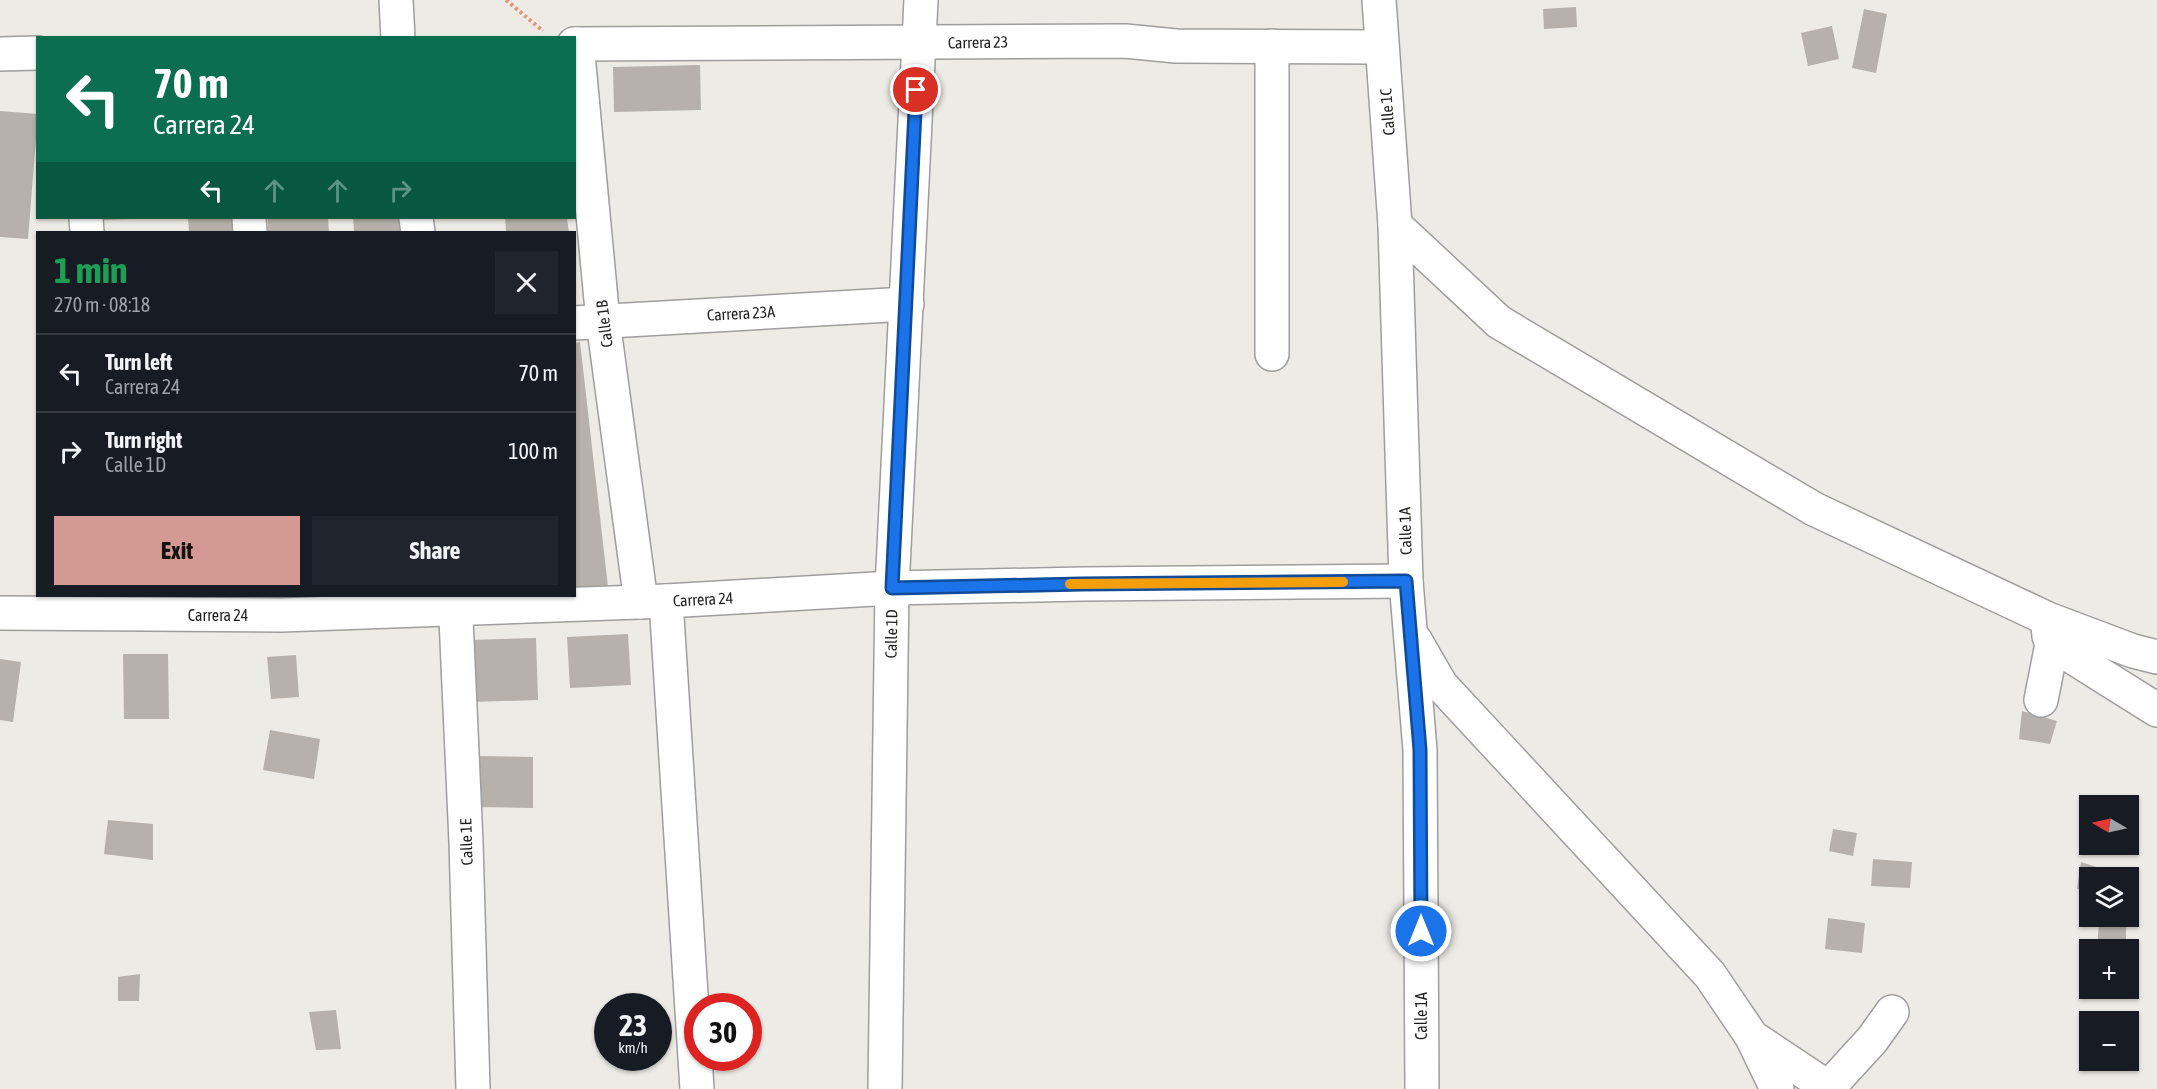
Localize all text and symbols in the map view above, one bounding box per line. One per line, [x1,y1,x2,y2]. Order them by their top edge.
street label: Carrera 23 [948,32,1008,52]
text: 70 m [153,59,228,107]
icon: left [54,60,132,138]
pin [890,64,941,115]
icon: arrive [899,73,932,106]
street label: Calle 1C [1376,88,1398,136]
text: Carrera 24 [153,109,255,140]
icon: left [195,174,228,207]
icon: ahead [258,174,291,207]
icon: ahead [321,174,354,207]
icon: right [384,174,417,207]
text: 1 min [54,249,128,291]
button: close [495,251,558,314]
text: 270 m · 08:18 [54,293,150,316]
street label: Calle 1B [592,299,616,349]
street label: Carrera 23A [706,302,776,324]
text: Turn left [105,349,172,375]
icon: left [54,357,87,390]
text: 70 m [518,360,558,386]
text: Carrera 24 [105,375,181,398]
text: Turn right [105,427,182,453]
icon: right [54,435,87,468]
text: 100 m [508,438,558,464]
text: Calle 1D [105,453,166,476]
street label: Calle 1A [1395,507,1415,555]
button: Exit [54,516,300,585]
button: Share [312,516,558,585]
street label: Carrera 24 [672,588,734,610]
street label: Carrera 24 [188,606,248,624]
street label: Calle 1D [882,609,900,659]
north arrow [2079,795,2139,855]
map controls [2079,795,2139,1071]
street label: Calle 1E [456,818,476,866]
button: layers [2079,867,2139,927]
position arrow [1389,899,1453,963]
button: + [2079,939,2139,999]
street label: Calle 1A [1412,992,1430,1040]
speed limit sign: 30 [684,993,762,1071]
text: 23 [619,1008,647,1042]
button: − [2079,1011,2139,1071]
text: km/h [618,1039,648,1056]

